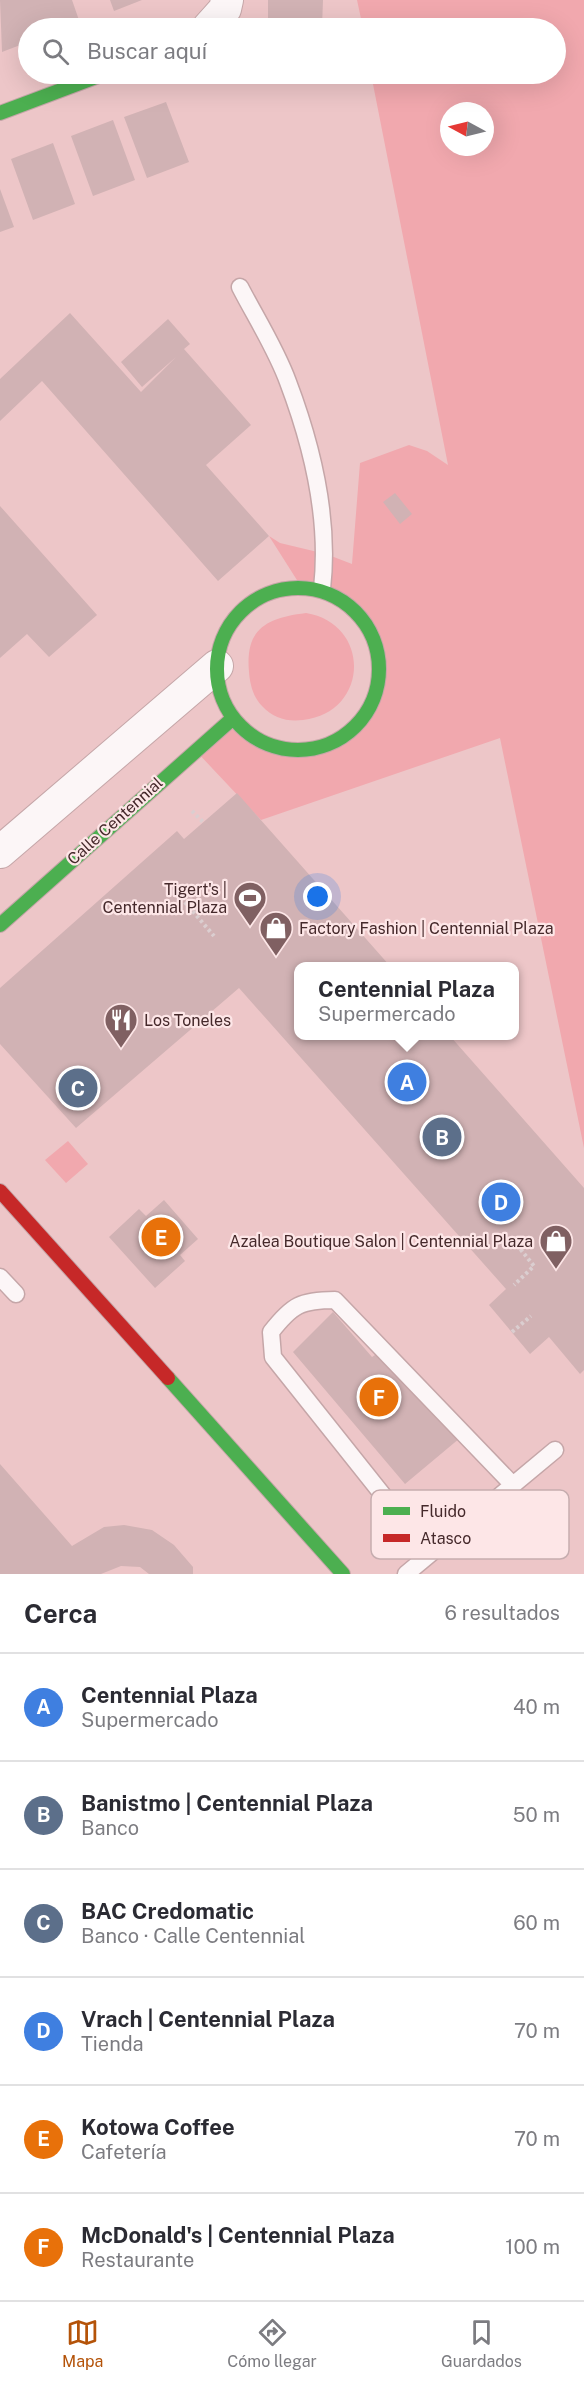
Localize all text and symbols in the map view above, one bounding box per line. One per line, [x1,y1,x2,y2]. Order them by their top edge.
search box [18,18,566,84]
icon: search [39,35,72,68]
text: Buscar aquí [87,38,207,64]
north arrow [440,102,494,156]
street label: Calle Centennial [63,773,167,869]
place label: Tigert's | Centennial Plaza [103,880,227,917]
sports icon: Tigert's | Centennial Plaza [232,880,268,927]
your location [303,882,332,911]
shop icon: Factory Fashion | Centennial Plaza [258,910,294,957]
place label: Factory Fashion | Centennial Plaza [299,919,554,938]
popup [294,962,519,1040]
text: Centennial Plaza [318,976,495,1002]
restaurant icon: Los Toneles [103,1002,139,1049]
text: Supermercado [318,1002,456,1026]
place label: Los Toneles [144,1011,231,1030]
pin: A [388,1060,426,1104]
pin: C [58,1066,98,1110]
pin: B [422,1114,462,1160]
pin: D [482,1180,520,1224]
pin: E [142,1214,180,1260]
shop icon: Azalea Boutique Salon | Centennial Plaza [538,1223,574,1270]
place label: Azalea Boutique Salon | Centennial Plaza [229,1232,533,1251]
pin: F [360,1374,398,1420]
legend [371,1490,569,1559]
text: Fluido [420,1502,466,1521]
text: Atasco [420,1529,471,1548]
text: Cerca [24,1598,97,1629]
text: 6 resultados [445,1601,560,1625]
text: Centennial Plaza [81,1682,258,1708]
text: A [36,1695,51,1719]
text: 40 m [513,1695,560,1719]
text: Supermercado [81,1708,219,1732]
text: Banistmo | Centennial Plaza [81,1790,373,1816]
text: B [37,1803,50,1827]
text: 50 m [513,1803,560,1827]
text: Banco [81,1816,139,1840]
text: BAC Credomatic [81,1898,254,1924]
text: C [36,1911,51,1935]
text: 60 m [513,1911,560,1935]
text: Banco · Calle Centennial [81,1924,305,1948]
text: Vrach | Centennial Plaza [81,2006,335,2032]
text: D [36,2019,51,2043]
text: 70 m [514,2019,560,2043]
text: Tienda [81,2032,144,2056]
text: Kotowa Coffee [81,2114,235,2140]
text: E [37,2127,50,2151]
text: 70 m [514,2127,560,2151]
text: Cafetería [81,2140,167,2164]
text: McDonald's | Centennial Plaza [81,2222,395,2248]
text: F [37,2235,50,2259]
text: 100 m [505,2235,560,2259]
text: Restaurante [81,2248,194,2272]
tab: Mapa [62,2316,103,2371]
tab: Cómo llegar [227,2316,317,2371]
tab: Guardados [441,2316,522,2371]

